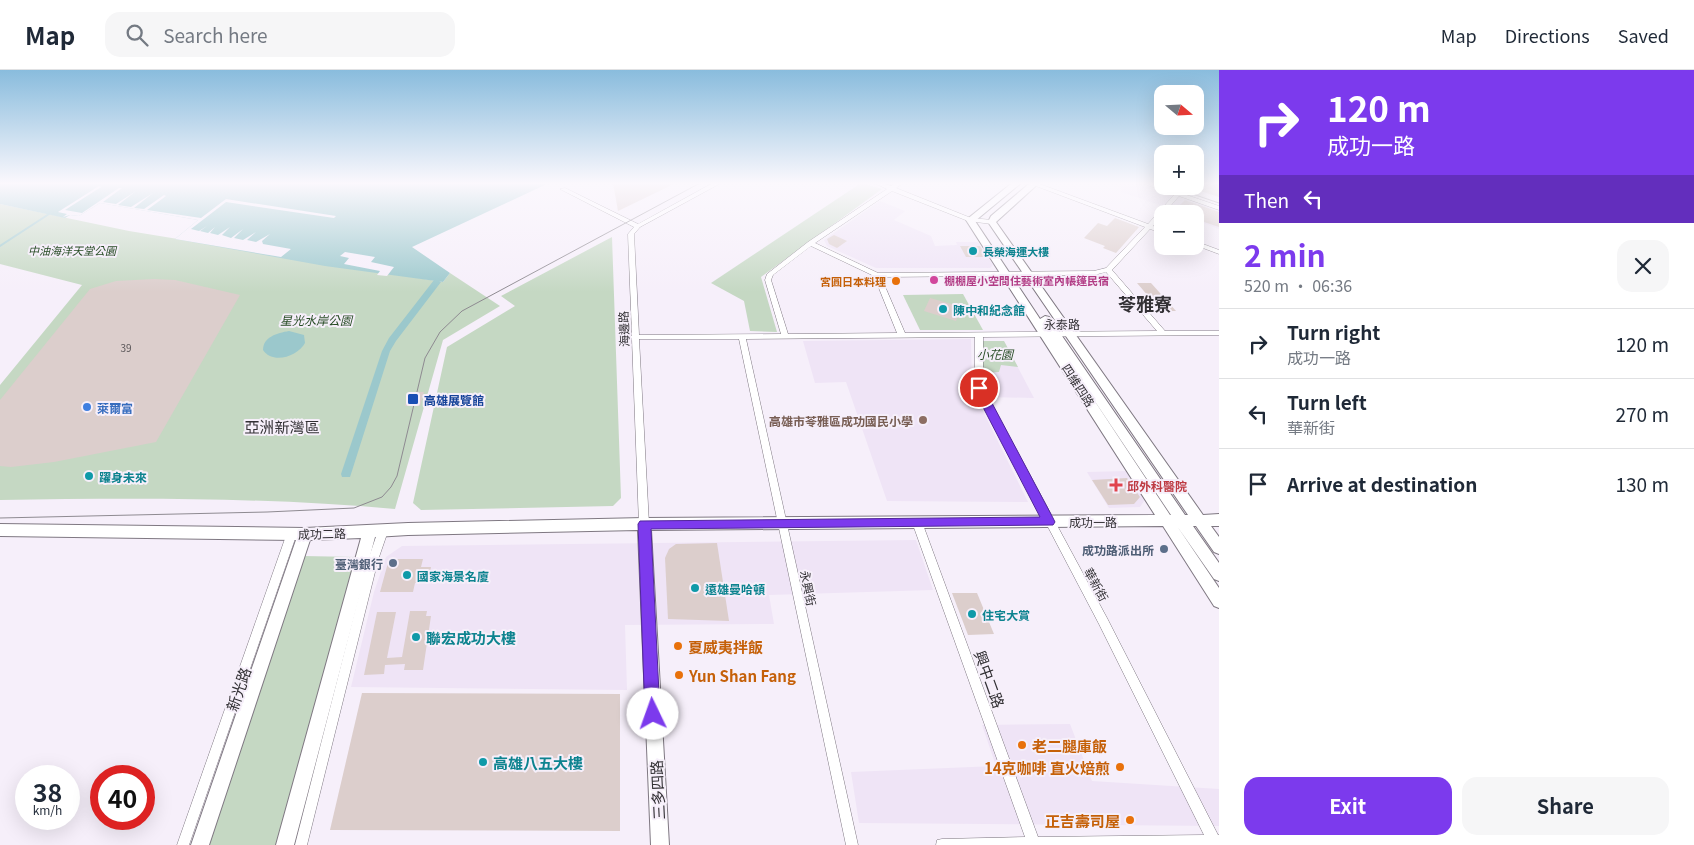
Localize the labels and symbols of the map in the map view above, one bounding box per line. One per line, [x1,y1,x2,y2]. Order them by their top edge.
north arrow [1154,85,1204,135]
park label: 中油海洋天堂公園 [28,242,118,258]
place label: 長榮海運大樓 [983,243,1049,259]
marker: 長榮海運大樓 [967,245,979,257]
place label: 棚棚屋小空間住藝術室內帳篷民宿 [944,272,1109,288]
place label: 宮圓日本料理 [820,273,886,289]
marker: 棚棚屋小空間住藝術室內帳篷民宿 [928,274,940,286]
marker: 宮圓日本料理 [890,275,902,287]
district label: 苓雅寮 [1118,290,1172,316]
place label: 陳中和紀念館 [953,301,1025,318]
marker: 陳中和紀念館 [937,303,949,315]
park label: 星光水岸公園 [280,311,354,328]
street label: 海邊路 [614,311,632,347]
street label: 永泰路 [1044,315,1080,332]
house number: 39 [120,340,132,355]
park label: 小花園 [977,345,1015,362]
street label: 四維四路 [1059,360,1099,410]
pin [958,367,1000,409]
place label: 高雄展覽館 [424,391,484,408]
marker: 高雄展覽館 [406,392,420,406]
place label: 萊爾富 [97,399,133,416]
marker: 萊爾富 [81,401,93,413]
place label: 高雄市苓雅區成功國民小學 [769,412,913,429]
marker: 高雄市苓雅區成功國民小學 [917,414,929,426]
district label: 亞洲新灣區 [244,416,320,437]
place label: 躍身未來 [99,468,147,485]
marker: 躍身未來 [83,470,95,482]
place label: 邱外科醫院 [1127,477,1187,494]
marker: 邱外科醫院 [1109,478,1123,492]
street label: 成功一路 [1069,513,1117,530]
street label: 成功二路 [298,524,346,542]
place label: 成功路派出所 [1082,541,1154,558]
marker: 成功路派出所 [1158,543,1170,555]
place label: 臺灣銀行 [335,555,383,572]
marker: 臺灣銀行 [387,557,399,569]
street label: 華新街 [1081,564,1113,604]
place label: 國家海景名廈 [417,567,489,584]
marker: 國家海景名廈 [401,569,413,581]
street label: 永興街 [797,569,821,607]
place label: 遠雄曼哈頓 [705,580,765,597]
marker: 遠雄曼哈頓 [689,582,701,594]
place label: 住宅大賞 [982,606,1030,623]
marker: 住宅大賞 [966,608,978,620]
place label: 聯宏成功大樓 [426,627,516,648]
marker: 聯宏成功大樓 [410,631,422,643]
place label: 夏威夷拌飯 [688,636,763,657]
marker: 夏威夷拌飯 [672,640,684,652]
street label: 興中二路 [970,647,1010,711]
street label: 新光路 [221,664,255,714]
place label: Yun Shan Fang [688,665,796,686]
marker: Yun Shan Fang [673,669,685,681]
position arrow [626,687,678,739]
place label: 老二腿庫飯 [1032,735,1107,756]
marker: 老二腿庫飯 [1016,739,1028,751]
place label: 高雄八五大樓 [493,752,583,773]
marker: 高雄八五大樓 [477,756,489,768]
place label: 14克咖啡 直火焙煎 [984,757,1110,778]
street label: 三多四路 [645,759,669,821]
marker: 14克咖啡 直火焙煎 [1114,761,1126,773]
speed limit sign: 40 [90,765,155,830]
place label: 正吉壽司屋 [1045,810,1120,831]
marker: 正吉壽司屋 [1124,814,1136,826]

